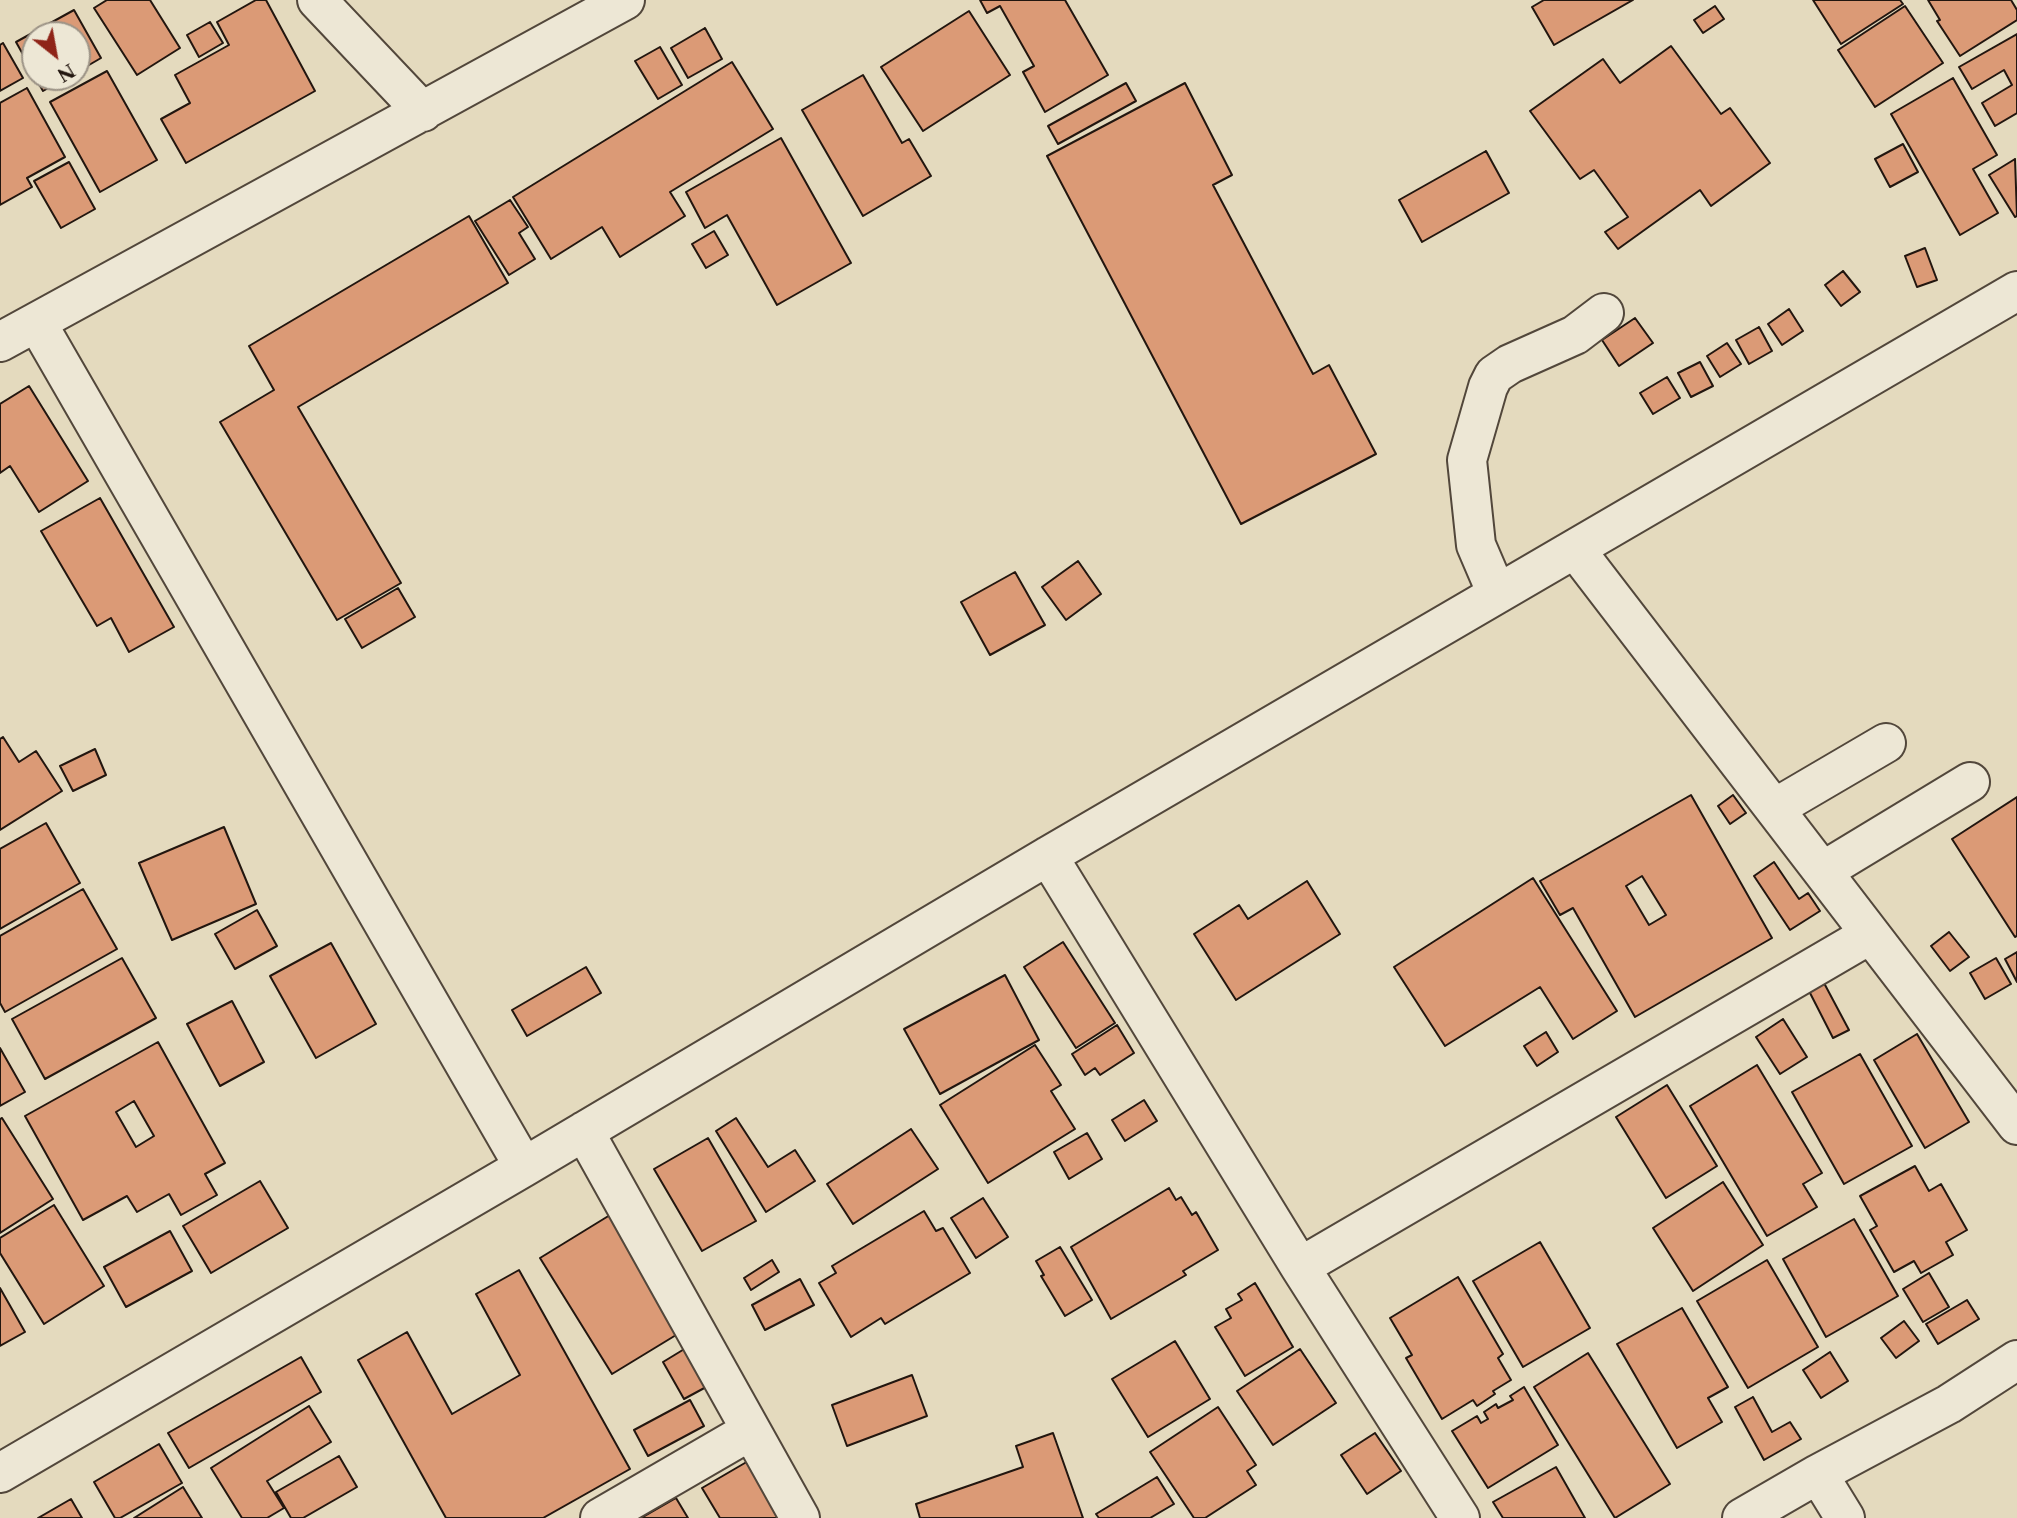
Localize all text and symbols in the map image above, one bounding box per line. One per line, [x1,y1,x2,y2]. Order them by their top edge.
north arrow [21,21,91,91]
text: N [53,59,79,87]

